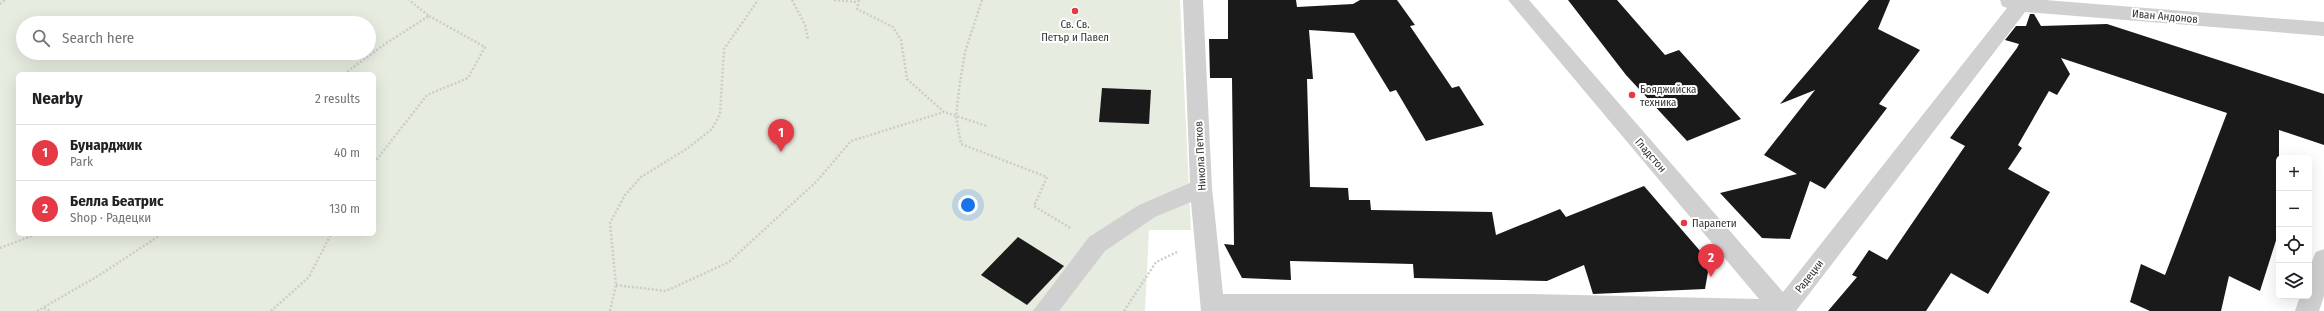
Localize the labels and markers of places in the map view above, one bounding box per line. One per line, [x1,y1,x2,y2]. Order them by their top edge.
marker: Св. Св. Петър и Павел [1070,6,1080,16]
place label: Св. Св. Петър и Павел [1041,18,1109,44]
place label: Бояджийска техника [1640,83,1696,109]
marker: Бояджийска техника [1627,90,1637,100]
pin: 1 [768,119,794,152]
place label: Парапети [1692,217,1737,230]
marker: Парапети [1679,218,1689,228]
pin: 2 [1698,244,1724,277]

